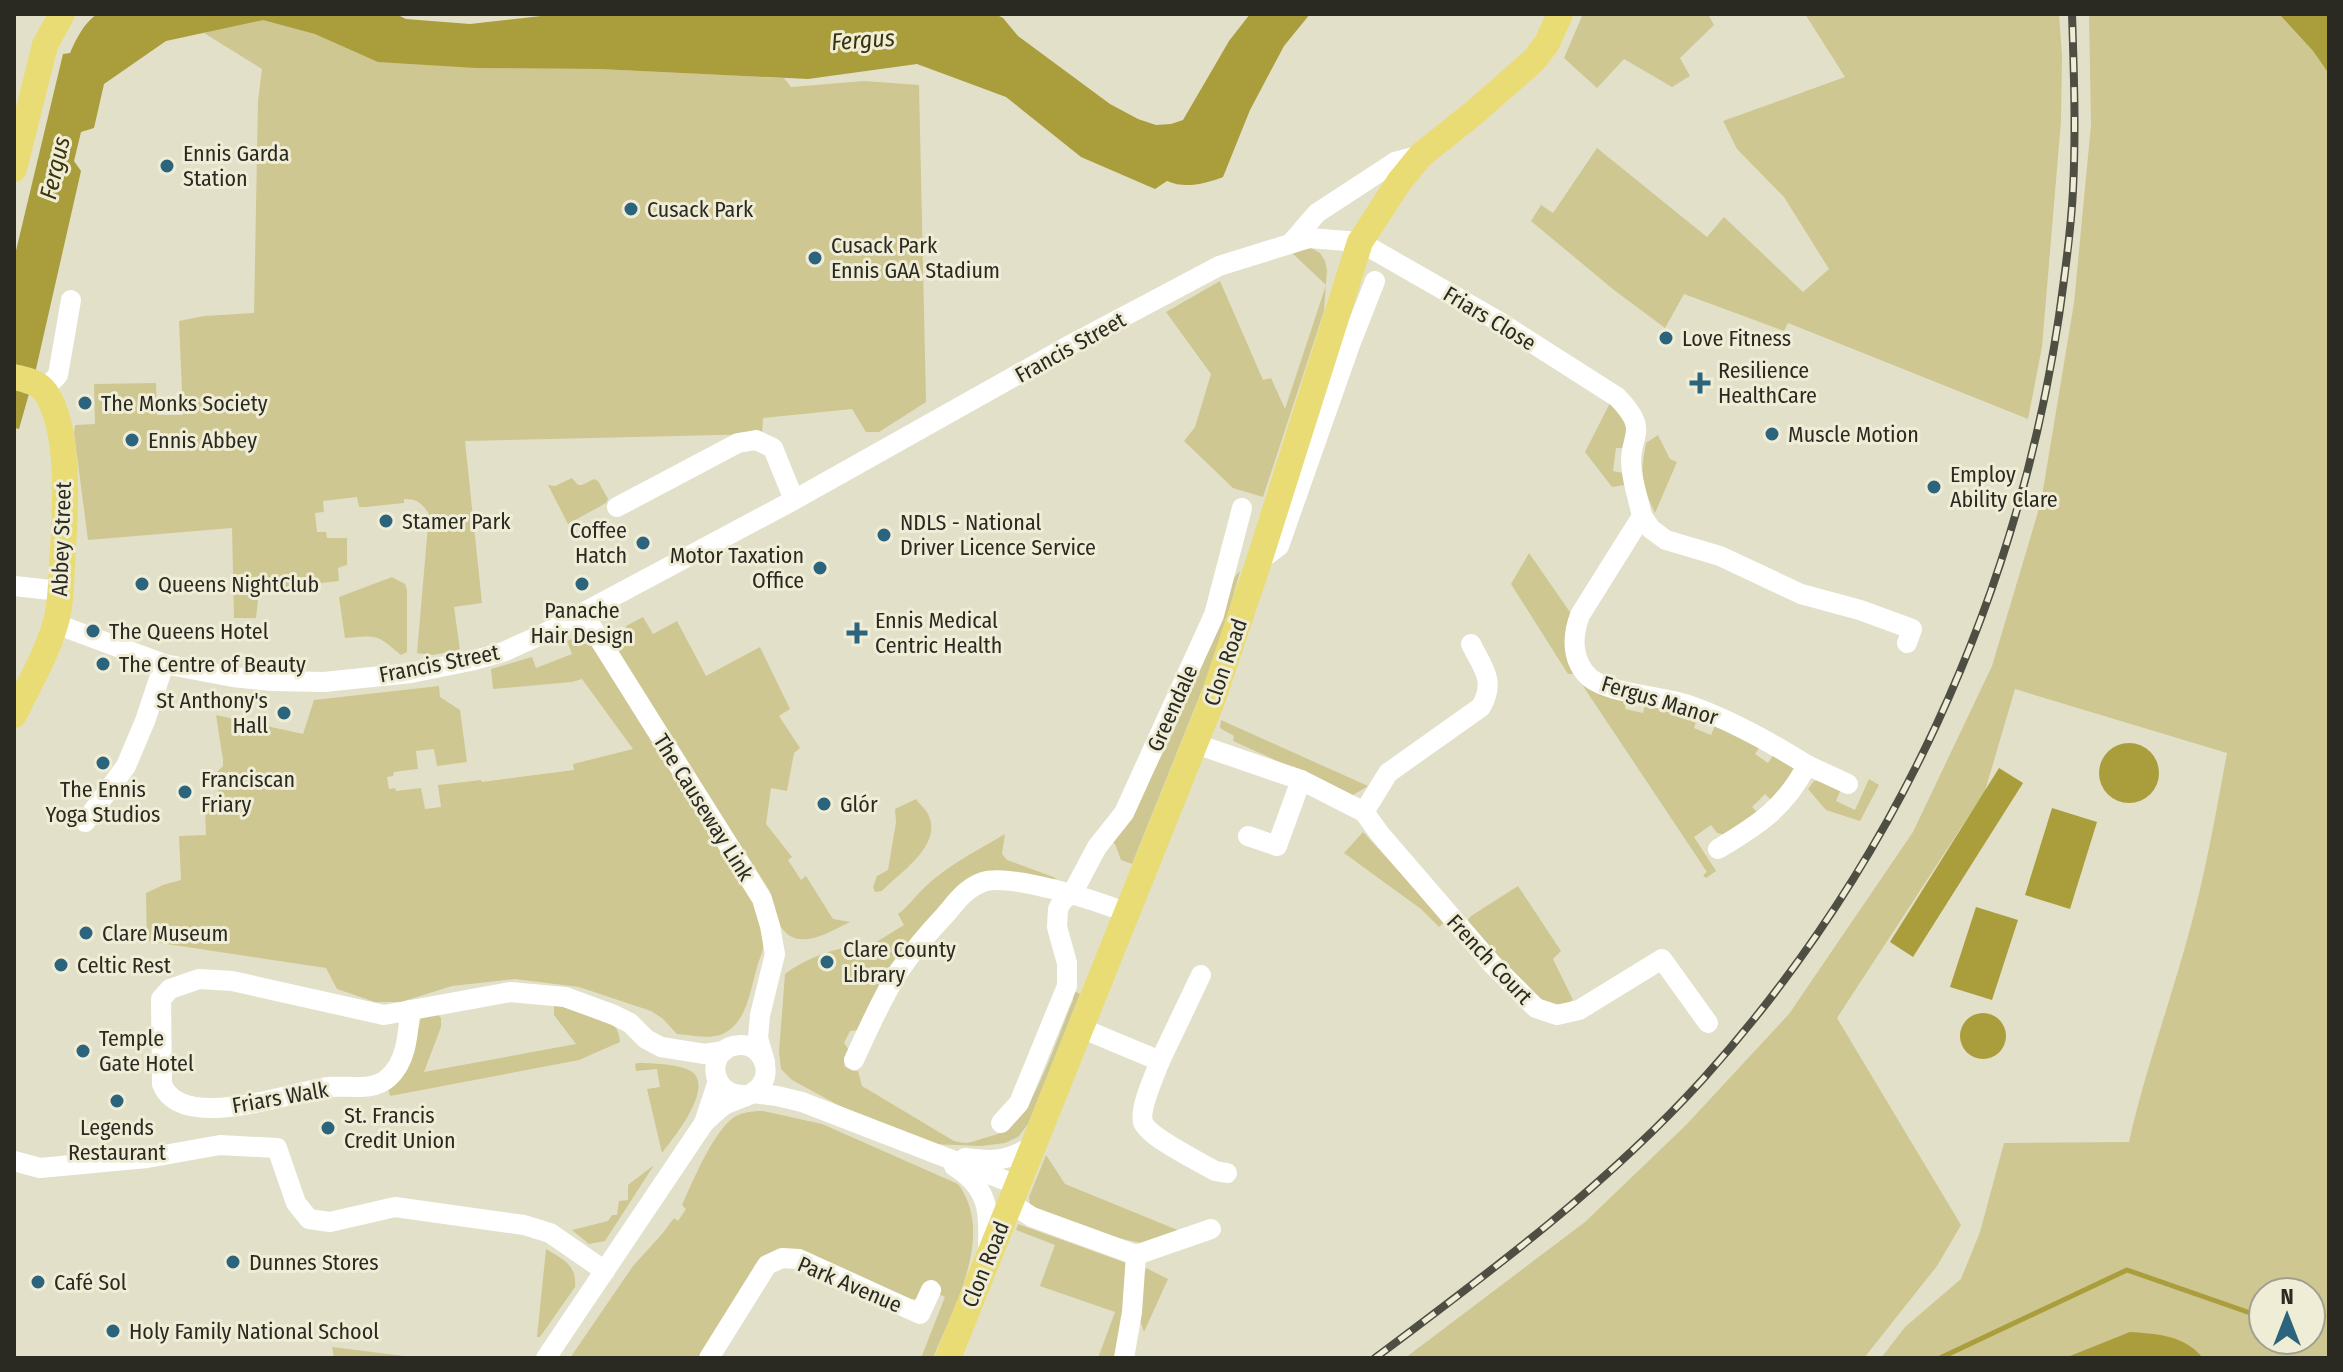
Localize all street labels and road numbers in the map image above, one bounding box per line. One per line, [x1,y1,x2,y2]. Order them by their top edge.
street label: Friars Close [1439,280,1541,357]
street label: Francis Street [1010,306,1131,389]
street label: Abbey Street [46,480,77,597]
street label: Clon Road [1198,615,1253,709]
street label: Francis Street [377,638,502,688]
street label: Greendale [1141,661,1203,756]
street label: Fergus Manor [1598,670,1722,731]
street label: The Causeway Link [648,729,760,886]
street label: French Court [1441,909,1539,1011]
street label: Friars Walk [230,1076,331,1119]
street label: Clon Road [956,1217,1015,1311]
street label: Park Avenue [794,1250,906,1318]

